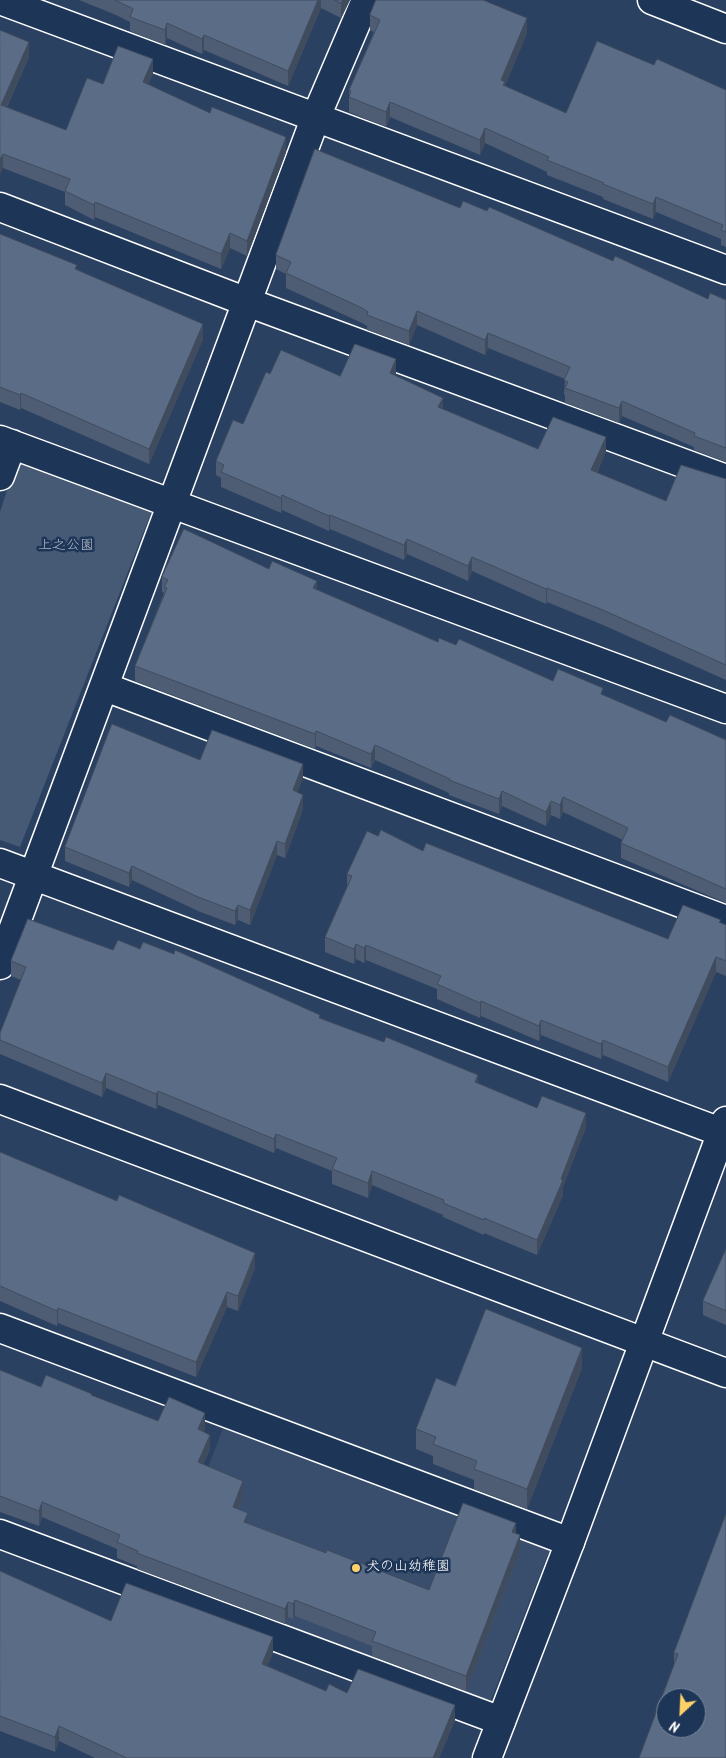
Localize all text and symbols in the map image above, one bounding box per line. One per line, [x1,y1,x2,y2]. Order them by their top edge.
park label: 上之公園 [38,539,94,555]
place label: 犬の山幼稚園 [366,1560,450,1576]
marker: 犬の山幼稚園 [350,1562,362,1574]
north arrow [656,1688,706,1738]
text: N [666,1714,684,1738]

